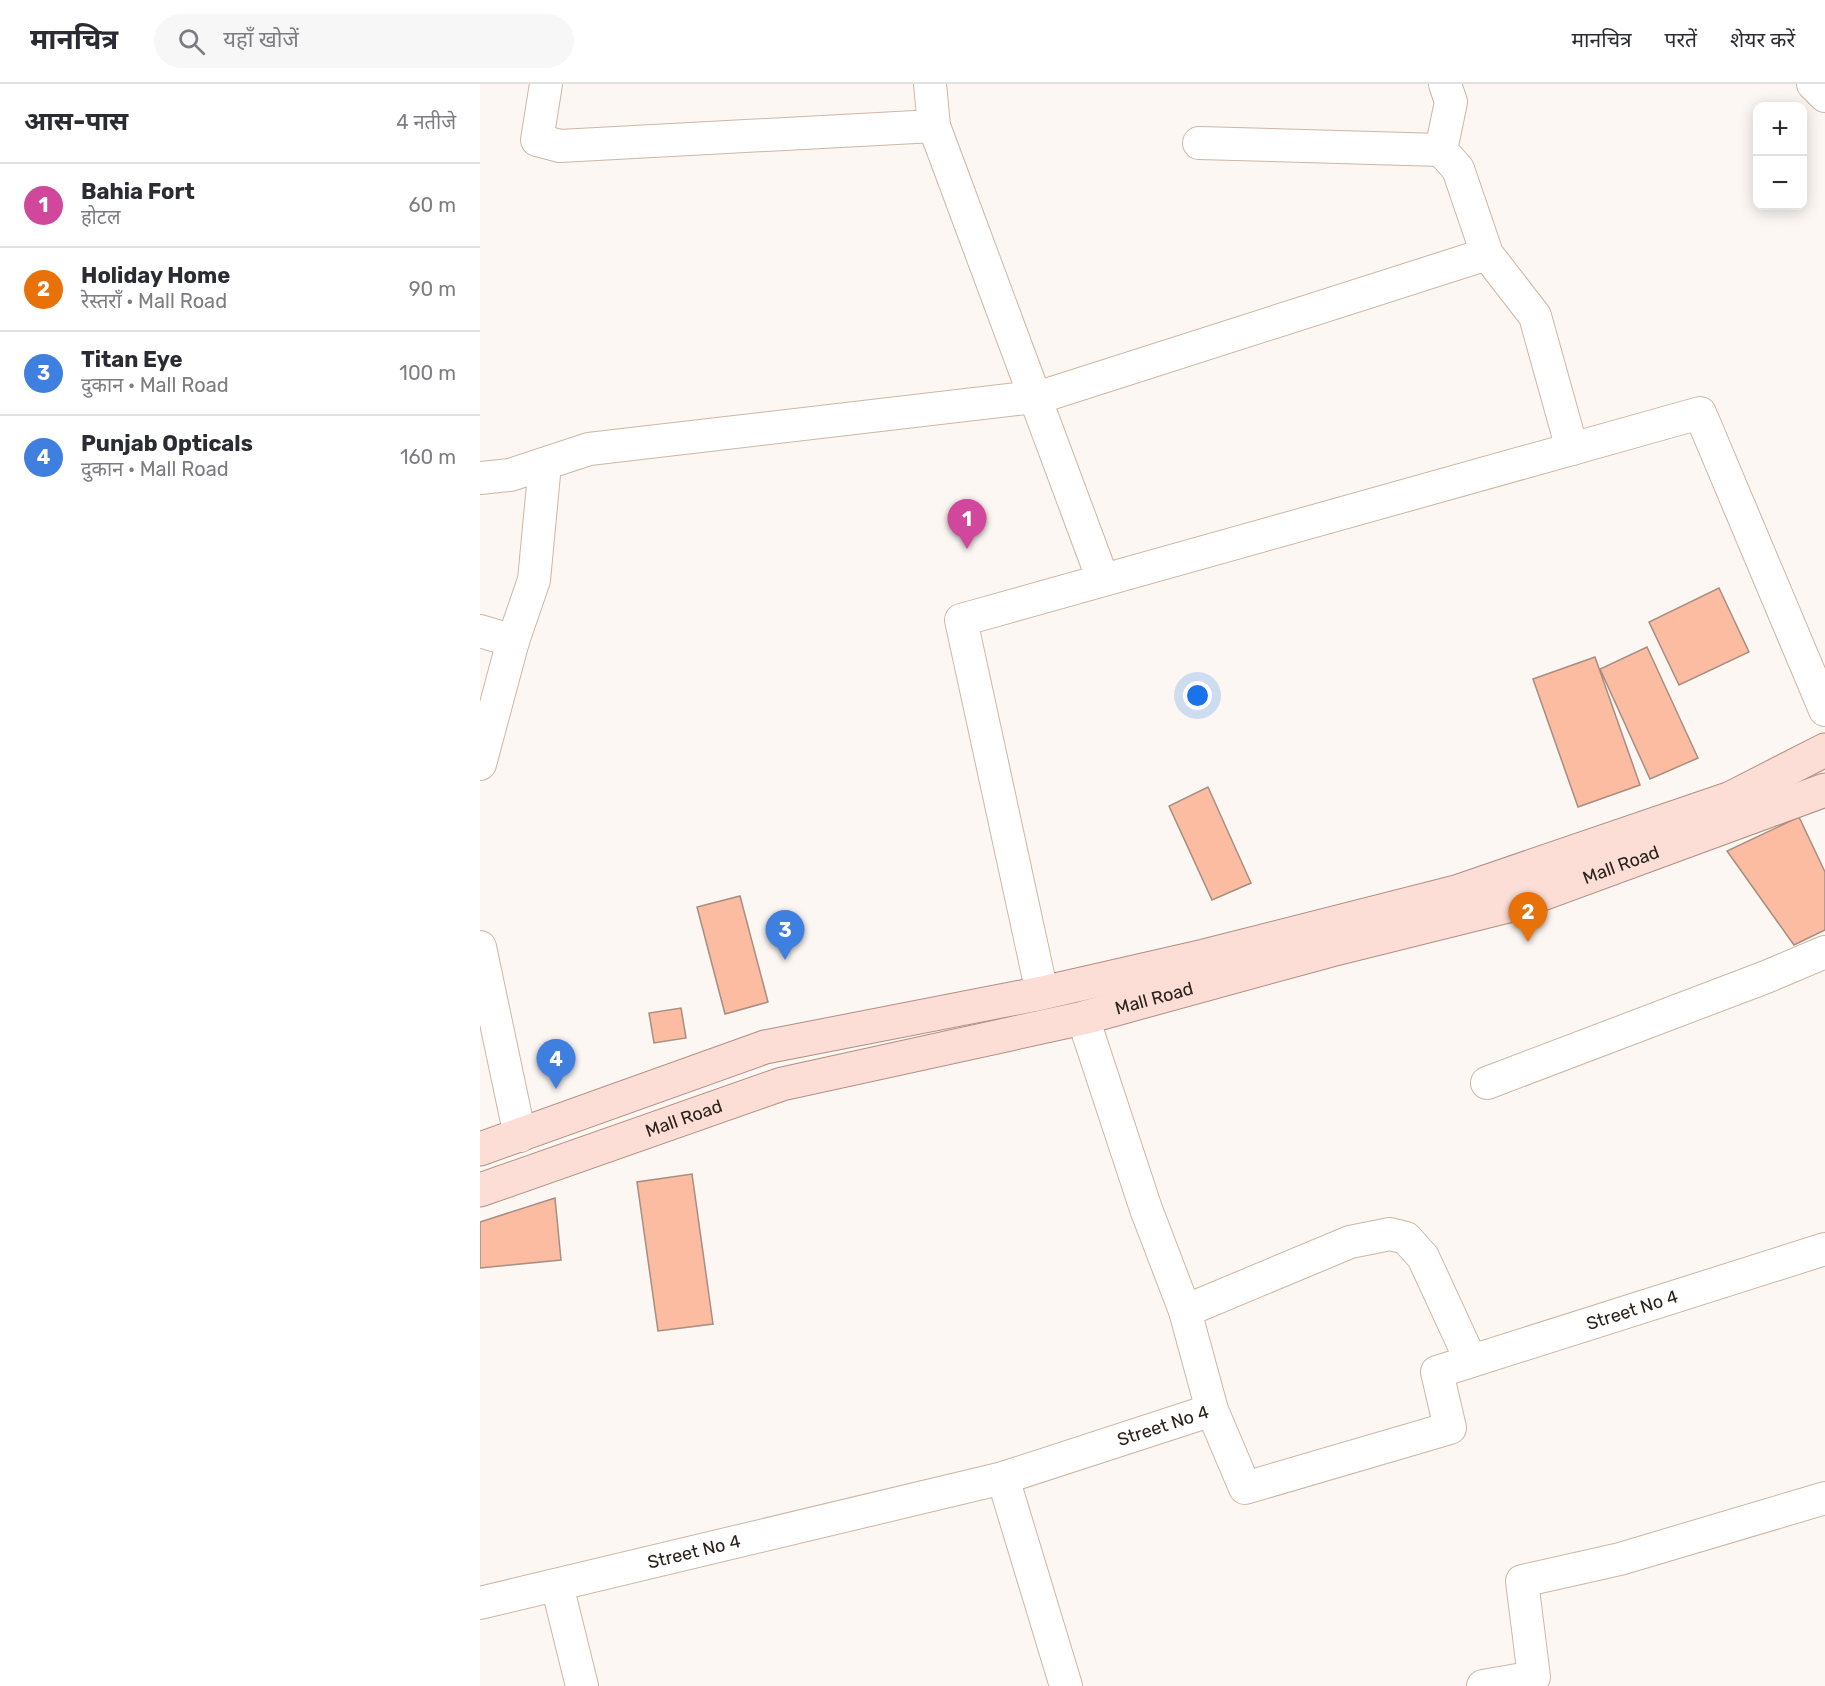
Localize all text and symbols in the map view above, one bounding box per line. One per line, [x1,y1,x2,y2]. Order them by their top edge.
search box [154,14,574,68]
text: मानचित्र [30,23,118,56]
icon: search [175,25,208,58]
text: यहाँ खोजें [223,26,299,53]
text: मानचित्र [1572,27,1632,52]
text: परतें [1665,27,1697,52]
text: शेयर करें [1730,27,1795,52]
map controls [1753,102,1807,210]
button: + [1753,102,1807,156]
text: आस-पास [24,106,128,137]
text: 4 नतीजे [396,110,456,134]
button: − [1753,156,1807,210]
text: Bahia Fort [81,178,195,205]
text: 1 [39,193,48,217]
text: 60 m [409,193,456,217]
text: होटल [81,205,120,229]
text: Holiday Home [81,262,230,289]
text: 2 [37,277,50,301]
text: 90 m [409,277,456,301]
text: रेस्तराँ · Mall Road [81,289,227,313]
text: Titan Eye [81,346,183,373]
text: 3 [37,361,50,385]
text: 100 m [399,361,456,385]
text: दुकान · Mall Road [81,373,229,397]
text: Punjab Opticals [81,430,253,457]
text: 4 [37,445,50,469]
text: 160 m [400,445,456,469]
text: दुकान · Mall Road [81,457,229,481]
pin: 1 [948,500,986,549]
your location [1183,681,1212,710]
street label: Mall Road [1580,841,1662,889]
pin: 2 [1508,892,1548,942]
pin: 3 [766,910,804,960]
street label: Mall Road [1113,977,1196,1020]
pin: 4 [536,1040,576,1089]
street label: Mall Road [642,1095,725,1142]
street label: Street No 4 [1584,1285,1681,1335]
street label: Street No 4 [1114,1401,1212,1451]
street label: Street No 4 [645,1530,743,1574]

